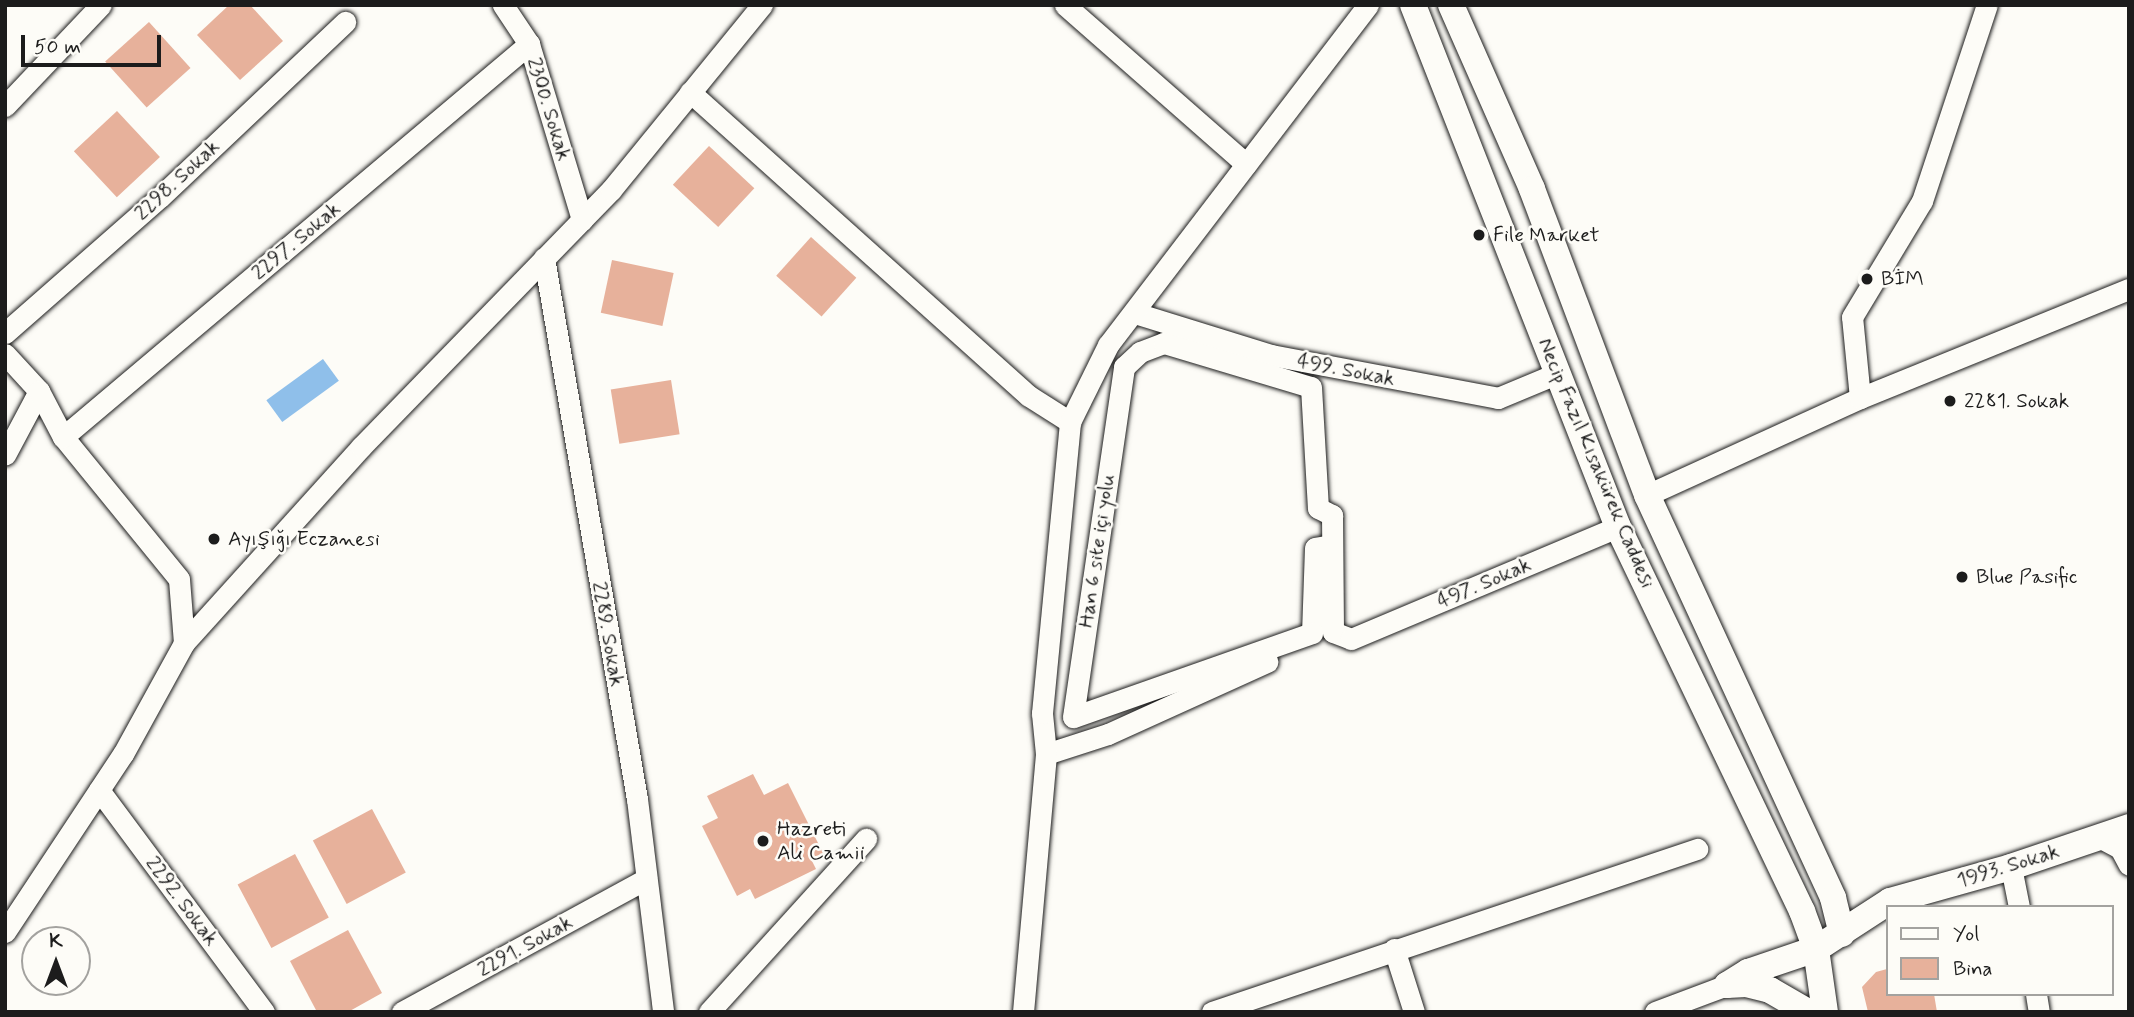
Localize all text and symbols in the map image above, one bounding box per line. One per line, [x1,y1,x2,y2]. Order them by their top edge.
scale bar [24,21,164,65]
text: 50 m [34,33,81,61]
street label: 2300. Sokak [521,54,577,164]
street label: 2298. Sokak [129,134,225,226]
street label: 2297. Sokak [246,197,346,285]
place label: File Market [1493,222,1600,248]
marker: File Market [1471,227,1487,243]
place label: BİM [1881,266,1924,292]
marker: BİM [1859,271,1875,287]
street label: Necip Fazıl Kısakürek Caddesi [1531,333,1661,593]
street label: 499. Sokak [1295,348,1397,392]
place label: 2281. Sokak [1964,388,2069,414]
marker: 2281. Sokak [1942,393,1958,409]
street label: Han 6 site içi yolu [1074,474,1120,628]
place label: Ayışığı Eczanesi [228,526,380,552]
marker: Ayışığı Eczanesi [206,531,222,547]
street label: 497. Sokak [1433,552,1535,614]
place label: Blue Pasific [1976,564,2075,590]
marker: Blue Pasific [1954,569,1970,585]
street label: 2289. Sokak [586,580,630,688]
place label: Hazreti Ali Camii [777,816,865,866]
marker: Hazreti Ali Camii [755,833,771,849]
street label: 1993. Sokak [1954,839,2062,893]
street label: 2292. Sokak [140,851,224,951]
legend [1885,905,2113,996]
street label: 2291. Sokak [473,910,577,982]
text: Yol [1953,920,1979,948]
north arrow [21,926,91,996]
text: K [49,929,63,954]
text: Bina [1953,955,1993,983]

